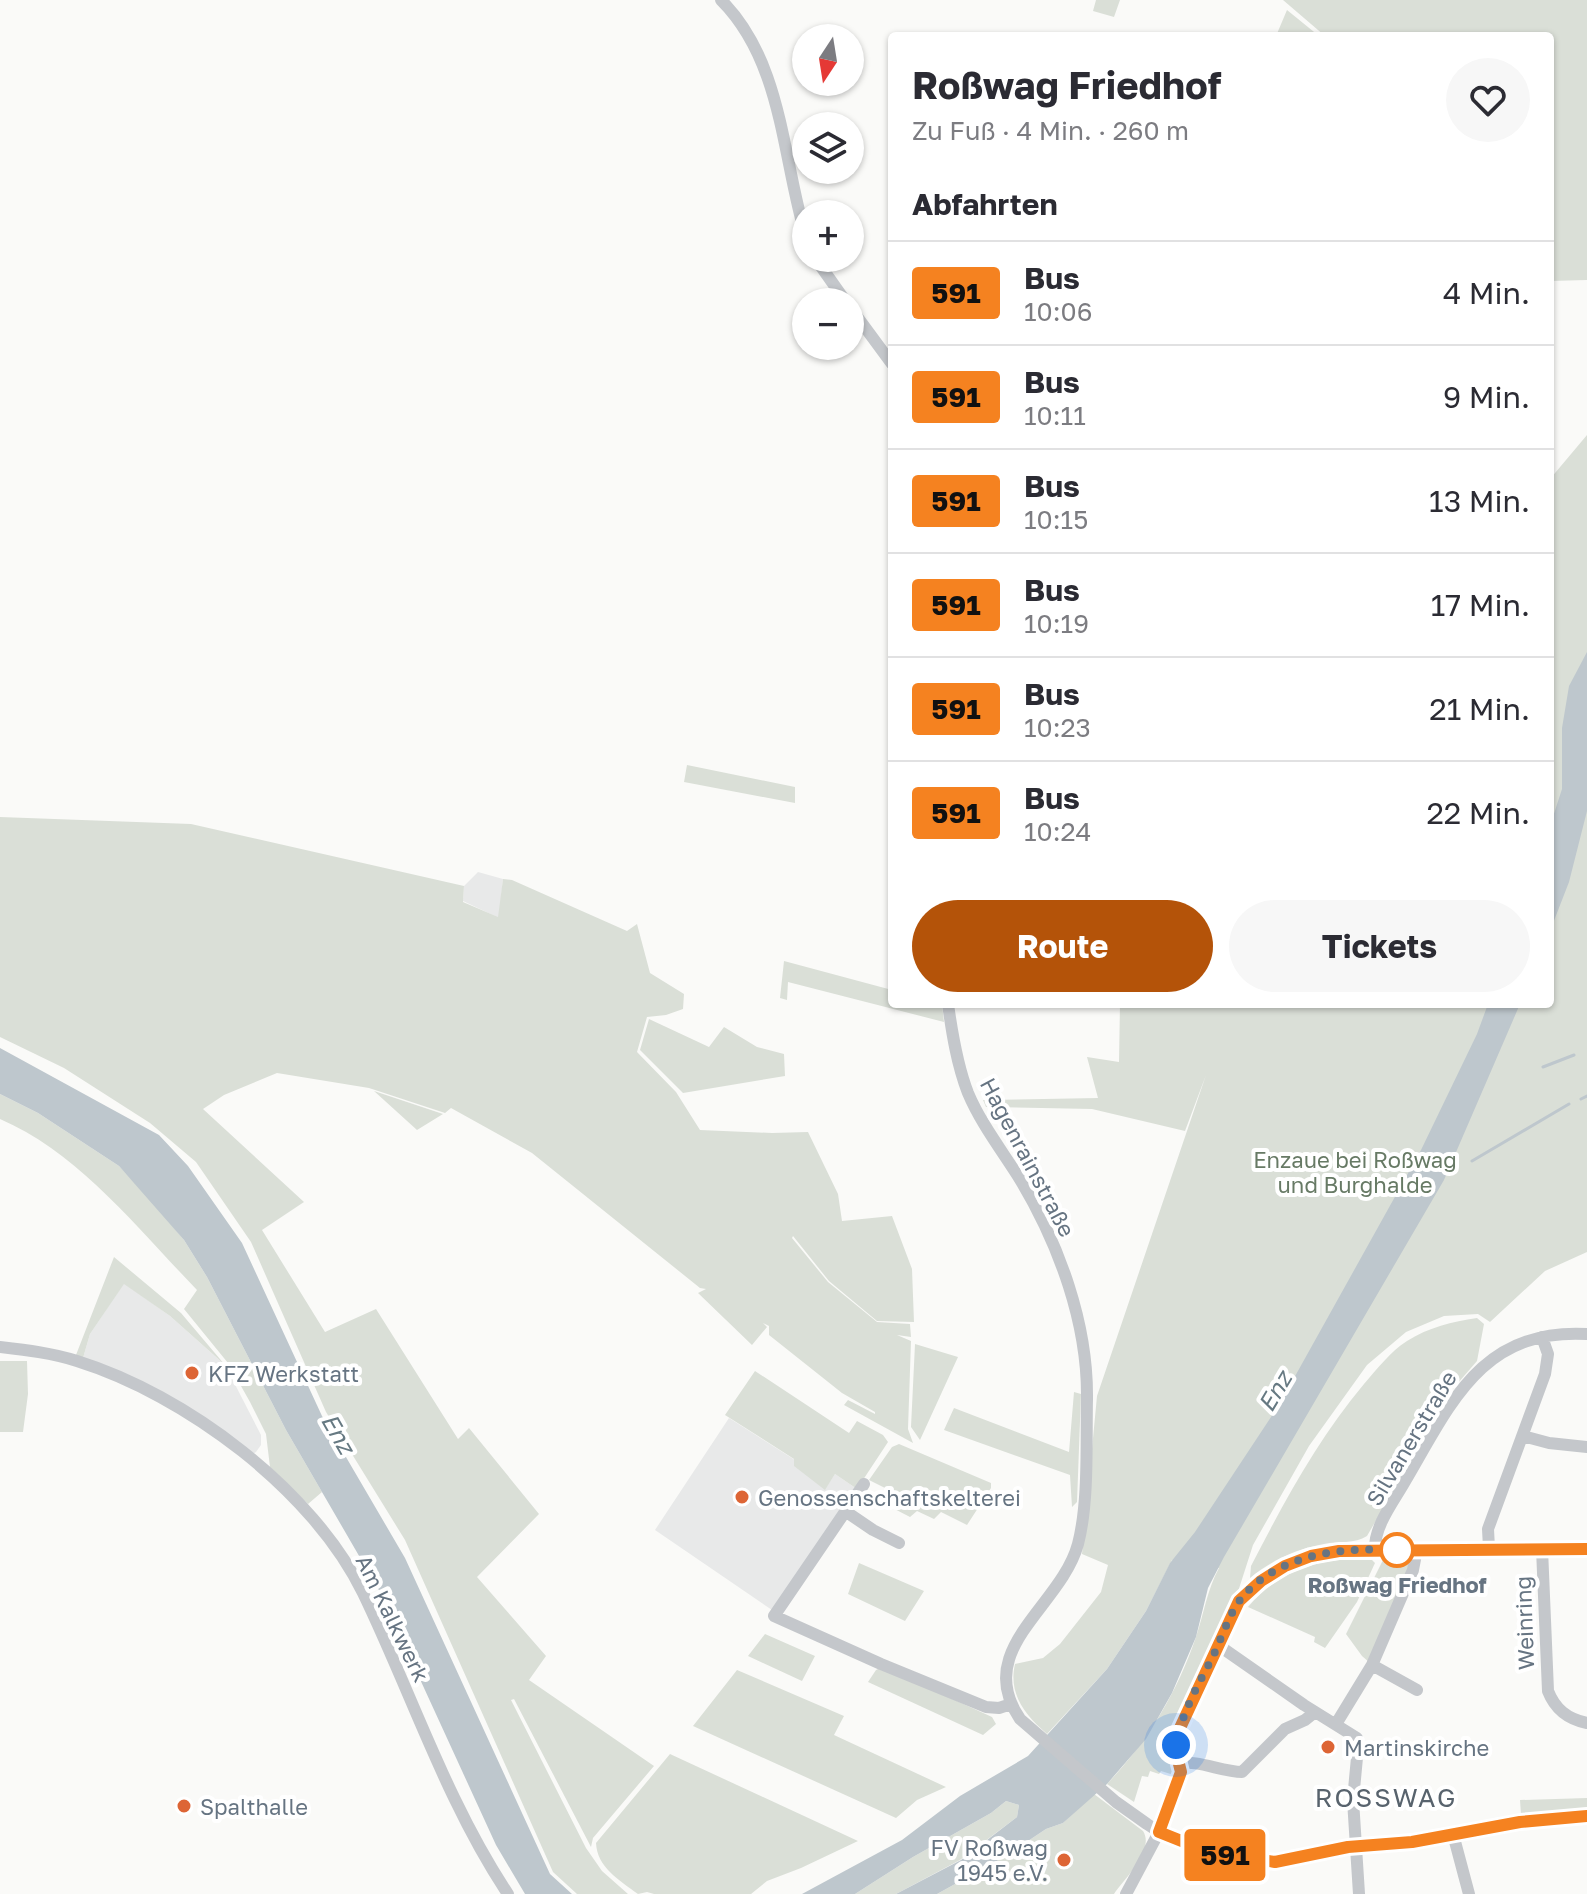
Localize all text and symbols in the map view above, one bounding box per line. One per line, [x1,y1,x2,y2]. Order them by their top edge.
north arrow [792,24,864,96]
map controls [792,24,864,360]
button: heart [1446,58,1530,142]
text: Roßwag Friedhof [912,62,1221,107]
button: layers [792,112,864,184]
text: Zu Fuß · 4 Min. · 260 m [912,115,1189,146]
text: Abfahrten [912,186,1058,222]
button: + [792,200,864,272]
text: Bus [1024,260,1080,296]
text: 4 Min. [1443,275,1530,311]
text: 591 [931,276,981,309]
button: − [792,288,864,360]
text: 10:06 [1024,296,1092,327]
text: Bus [1024,364,1080,400]
text: 9 Min. [1443,379,1530,415]
text: 591 [931,380,981,413]
text: 10:11 [1024,400,1086,431]
text: Bus [1024,468,1080,504]
text: 13 Min. [1429,483,1530,519]
text: 591 [931,484,981,517]
text: 10:15 [1024,504,1088,535]
text: Bus [1024,572,1080,608]
text: 17 Min. [1431,587,1530,623]
text: 591 [931,588,981,621]
text: 10:19 [1024,608,1089,639]
text: Bus [1024,676,1080,712]
text: 21 Min. [1429,691,1530,727]
text: 591 [931,692,981,725]
text: 10:23 [1024,712,1091,743]
text: Bus [1024,780,1080,816]
text: 22 Min. [1426,795,1530,831]
text: 591 [931,796,981,829]
text: 10:24 [1024,816,1091,847]
button: Route [912,900,1213,992]
button: Tickets [1229,900,1530,992]
street label: Hagenrainstraße [975,1073,1081,1241]
park label: Enzaue bei Roßwag und Burghalde [1253,1146,1457,1198]
place label: KFZ Werkstatt [208,1360,359,1387]
water label: Enz [1251,1363,1299,1416]
marker: KFZ Werkstatt [183,1364,201,1382]
street label: Silvanerstraße [1360,1366,1462,1510]
water label: Enz [316,1408,363,1461]
place label: Genossenschaftskelterei [758,1484,1021,1511]
marker: Genossenschaftskelterei [733,1488,751,1506]
marker: Roßwag Friedhof [1380,1533,1414,1567]
street label: Am Kalkwerk [351,1550,435,1686]
place label: Roßwag Friedhof [1307,1571,1487,1598]
street label: Weinring [1509,1576,1539,1670]
your location [1156,1725,1196,1765]
place label: Martinskirche [1344,1734,1489,1761]
marker: Martinskirche [1319,1738,1337,1756]
district label: ROSSWAG [1315,1782,1457,1813]
place label: Spalthalle [200,1793,308,1820]
marker: Spalthalle [175,1797,193,1815]
line badge: 591 [1179,1829,1271,1881]
place label: FV Roßwag 1945 e.V. [930,1834,1048,1886]
text: 591 [1200,1838,1250,1871]
marker: FV Roßwag 1945 e.V. [1055,1851,1073,1869]

